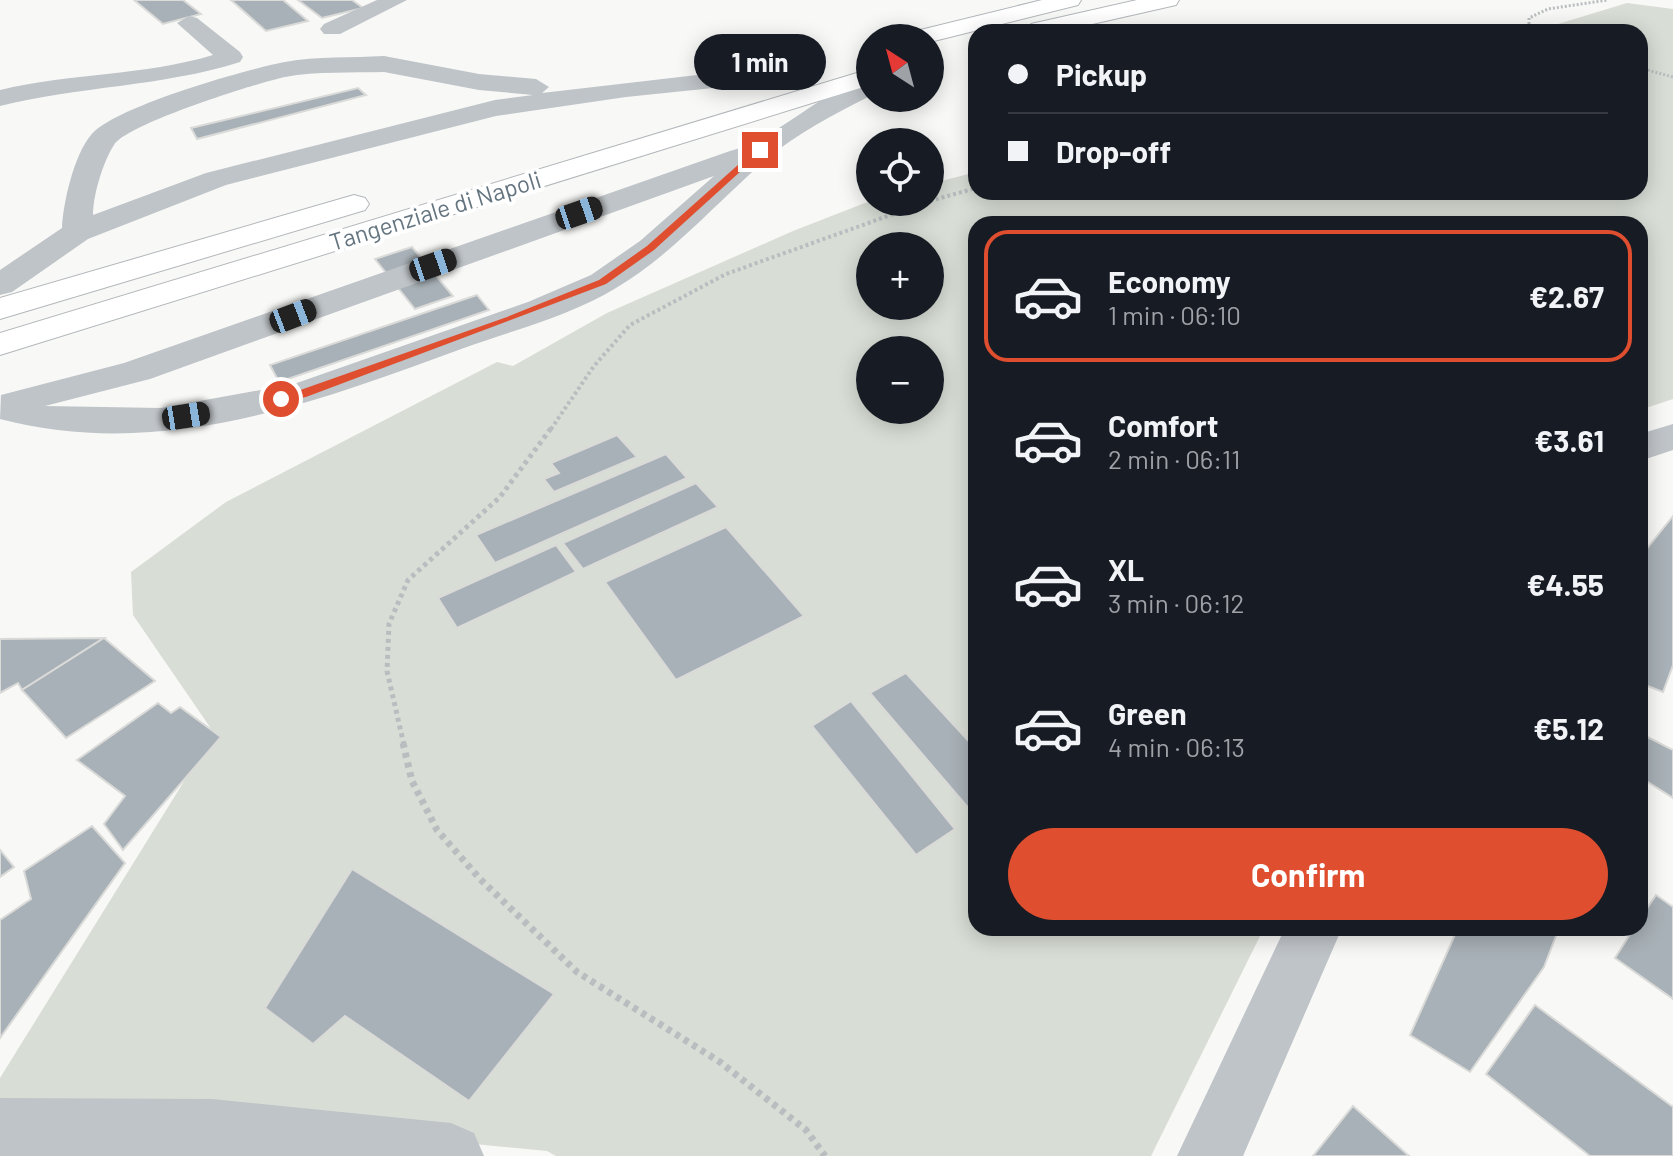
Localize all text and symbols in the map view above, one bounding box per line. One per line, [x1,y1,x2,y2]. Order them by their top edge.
north arrow [856,24,944,112]
map controls [856,24,944,424]
callout: 1 min [694,34,826,90]
text: 1 min [732,46,788,77]
text: Pickup [1056,56,1147,92]
button: locate [856,128,944,216]
route end [742,132,778,168]
text: Drop-off [1056,133,1171,169]
street label: Tangenziale di Napoli [326,164,544,256]
car [552,194,606,232]
button: + [856,232,944,320]
car [406,246,460,284]
icon: car [1012,260,1084,332]
text: Economy [1108,263,1231,299]
text: €2.67 [1529,278,1604,314]
car [266,296,320,336]
text: 1 min · 06:10 [1108,299,1241,330]
button: − [856,336,944,424]
route start [263,381,299,417]
car [160,400,212,432]
icon: car [1012,404,1084,476]
text: Comfort [1108,407,1218,443]
text: €3.61 [1534,422,1604,458]
text: 2 min · 06:11 [1108,443,1240,474]
icon: car [1012,548,1084,620]
text: XL [1108,551,1144,587]
text: €4.55 [1526,566,1604,602]
text: 3 min · 06:12 [1108,587,1245,618]
icon: car [1012,692,1084,764]
text: Green [1108,695,1187,731]
text: €5.12 [1533,710,1604,746]
text: 4 min · 06:13 [1108,731,1245,762]
button: Confirm [1008,828,1608,920]

